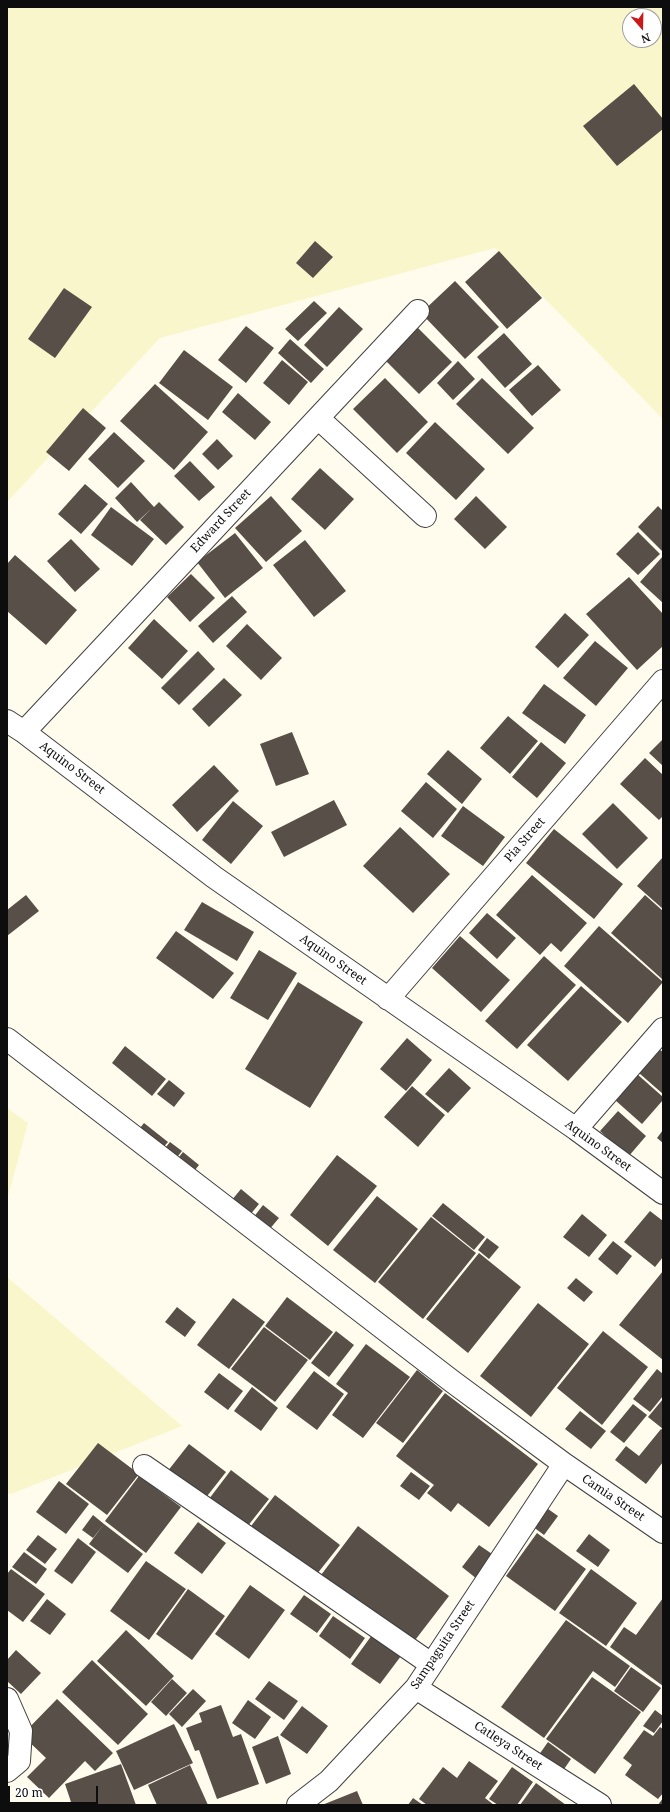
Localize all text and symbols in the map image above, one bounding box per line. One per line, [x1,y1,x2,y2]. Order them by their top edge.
north arrow [622,8,662,48]
text: N [639,30,653,47]
street label: Edward Street [188,486,254,556]
street label: Aquino Street [36,739,108,797]
street label: Pia Street [502,815,548,865]
street label: Aquino Street [297,932,369,988]
street label: Aquino Street [562,1117,634,1175]
street label: Camia Street [579,1472,647,1524]
street label: Sampaguita Street [408,1598,478,1692]
street label: Catleya Street [471,1719,545,1773]
scale bar [10,1778,100,1804]
text: 20 m [15,1784,43,1801]

